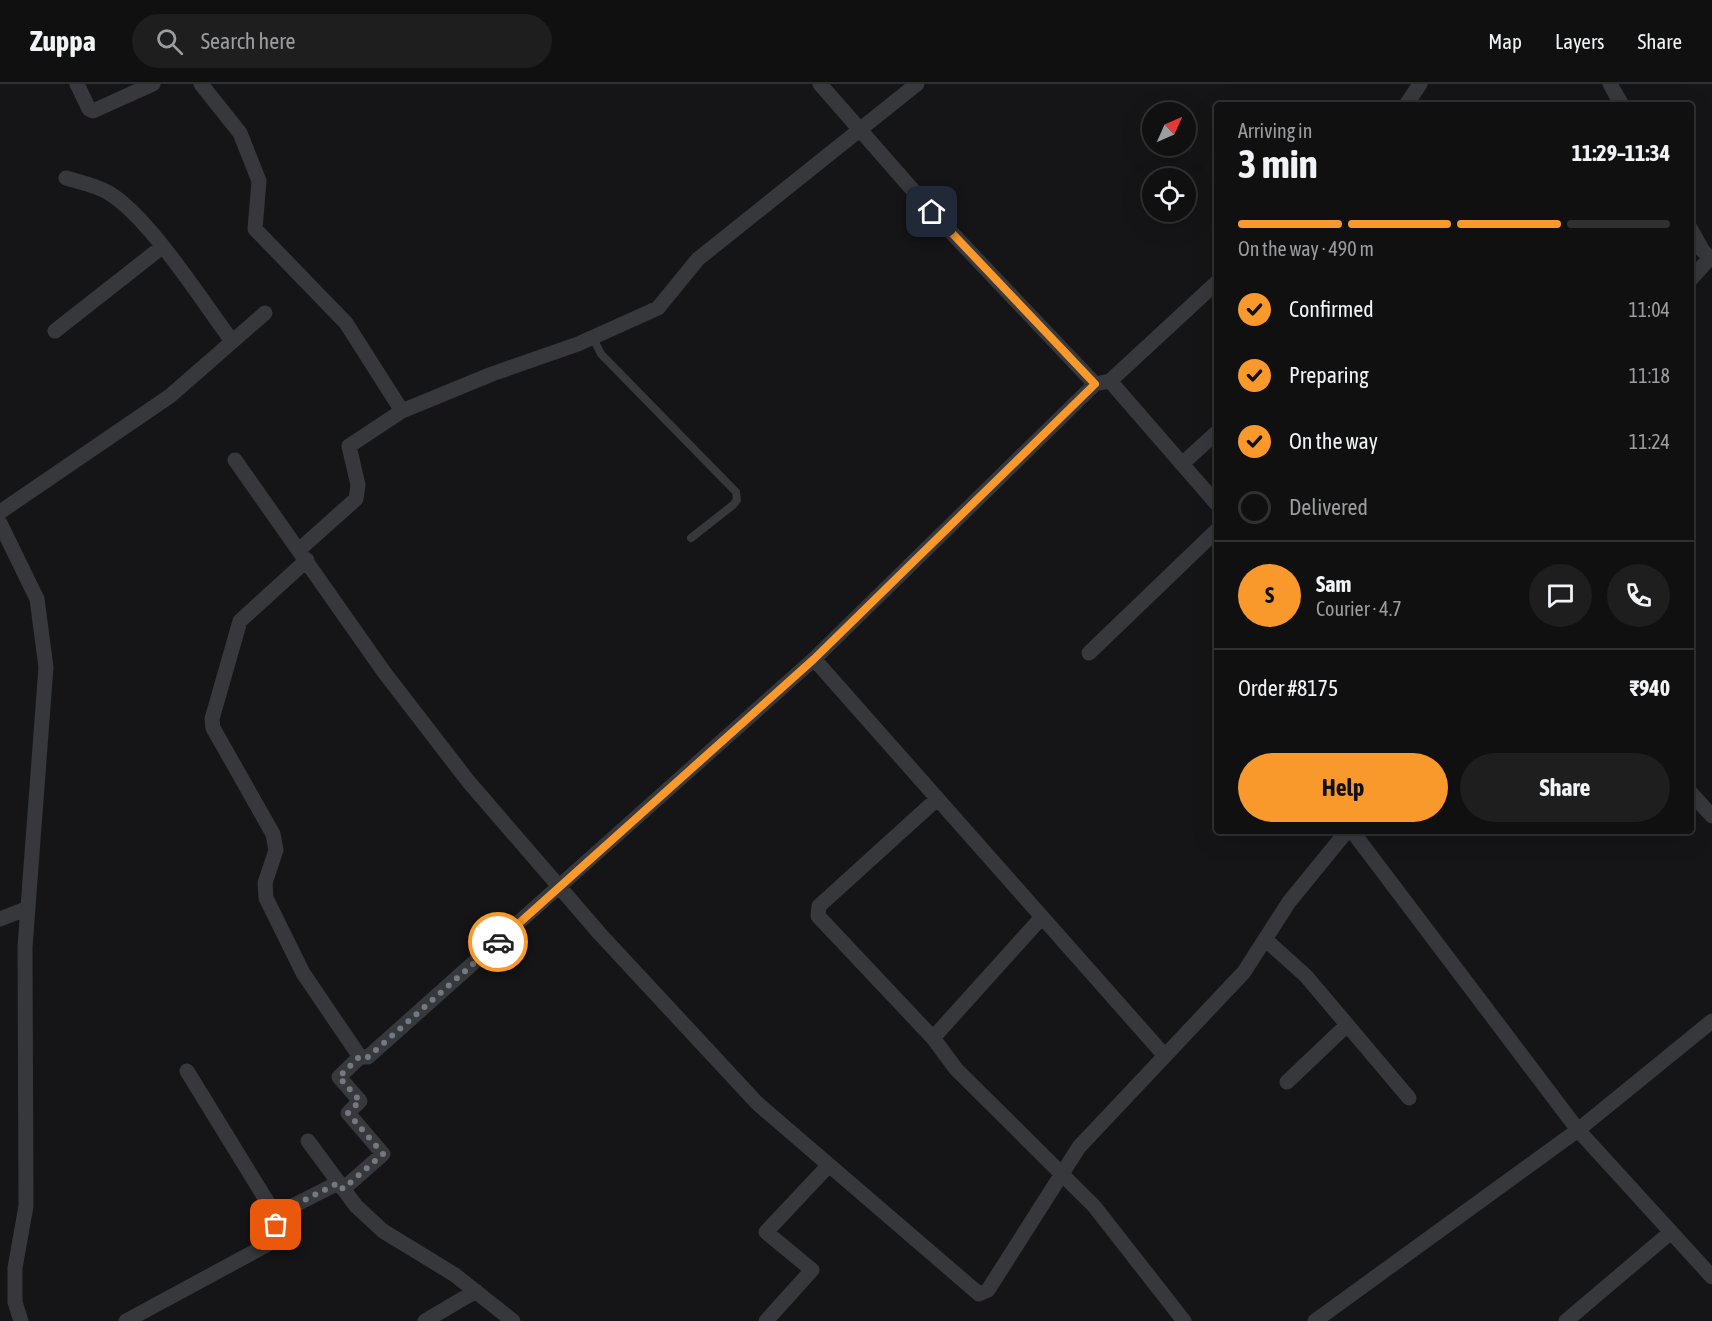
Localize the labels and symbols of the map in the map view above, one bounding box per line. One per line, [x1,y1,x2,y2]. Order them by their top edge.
north arrow [1142,102,1196,156]
pin [906,186,957,237]
courier [468,912,528,972]
pin [250,1199,301,1250]

